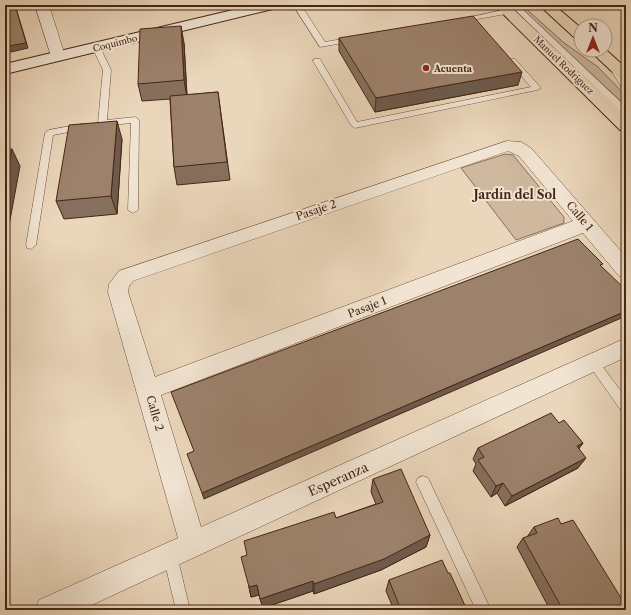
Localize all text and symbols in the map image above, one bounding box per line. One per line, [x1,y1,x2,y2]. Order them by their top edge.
north arrow [573,18,613,58]
text: N [588,21,598,35]
street label: Coquimbo [92,32,139,54]
street label: Manuel Rodríguez [532,34,597,97]
marker: Acuenta [421,63,431,73]
place label: Acuenta [433,63,473,74]
district label: Jardín del Sol [472,187,556,202]
street label: Pasaje 2 [294,197,338,223]
street label: Calle 1 [564,198,597,234]
street label: Pasaje 1 [346,293,389,321]
street label: Calle 2 [143,394,167,432]
street label: Esperanza [306,459,371,499]

